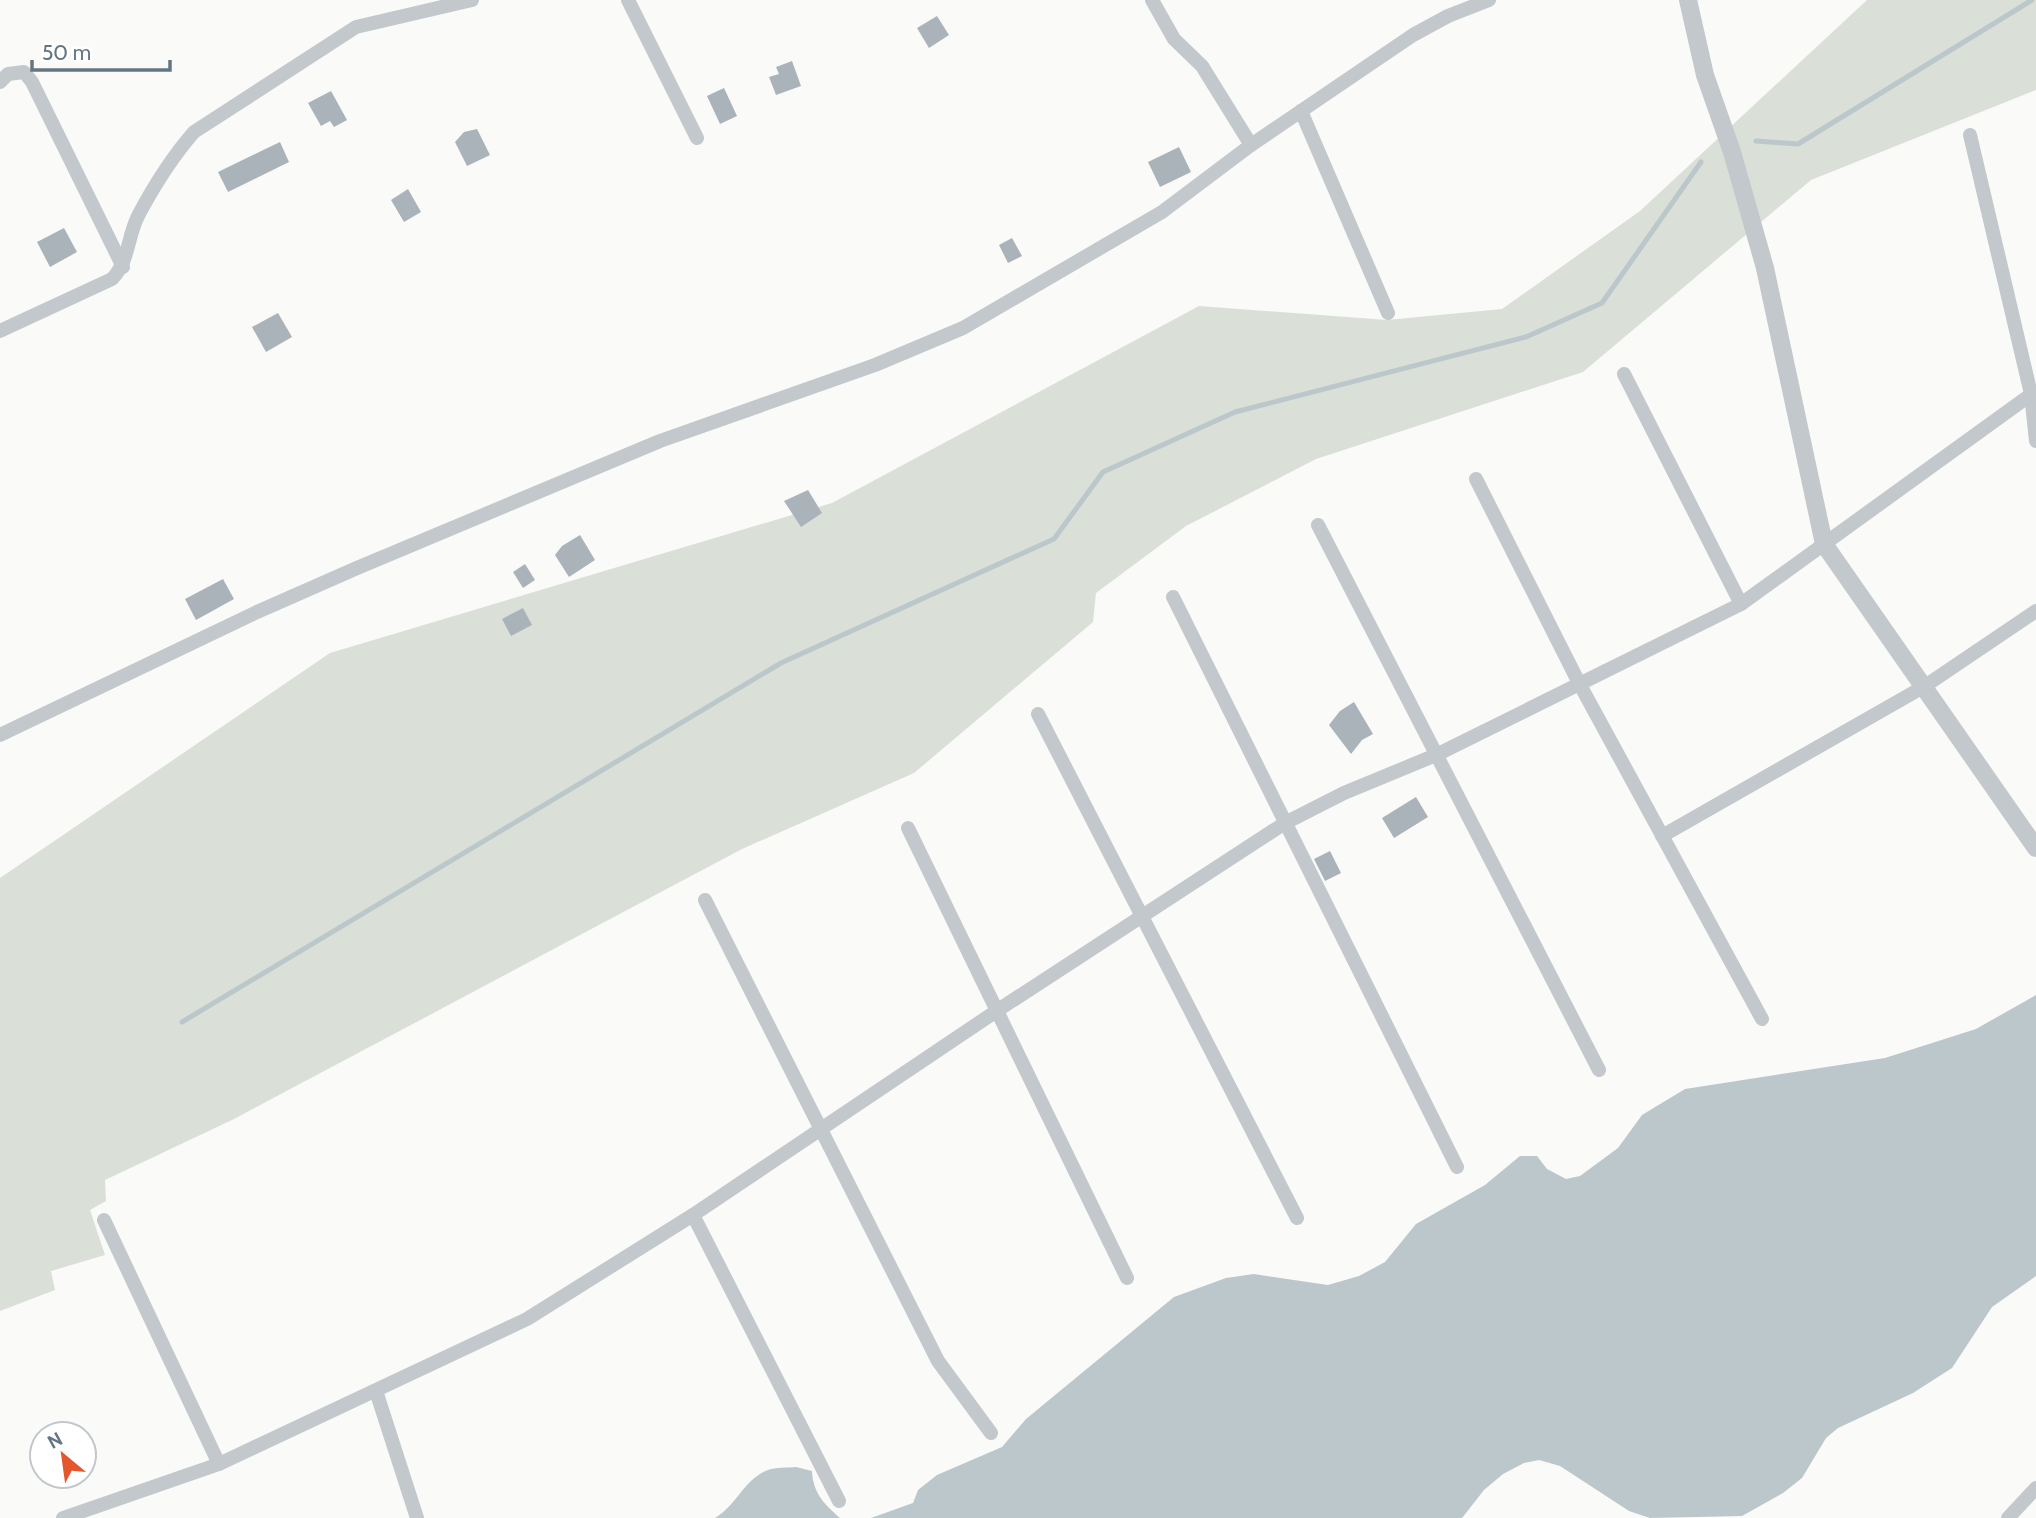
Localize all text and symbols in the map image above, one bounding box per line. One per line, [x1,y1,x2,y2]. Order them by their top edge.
scale bar [32,28,170,72]
text: 50 m [42,40,91,65]
north arrow [28,1420,98,1490]
text: N [44,1427,66,1454]

